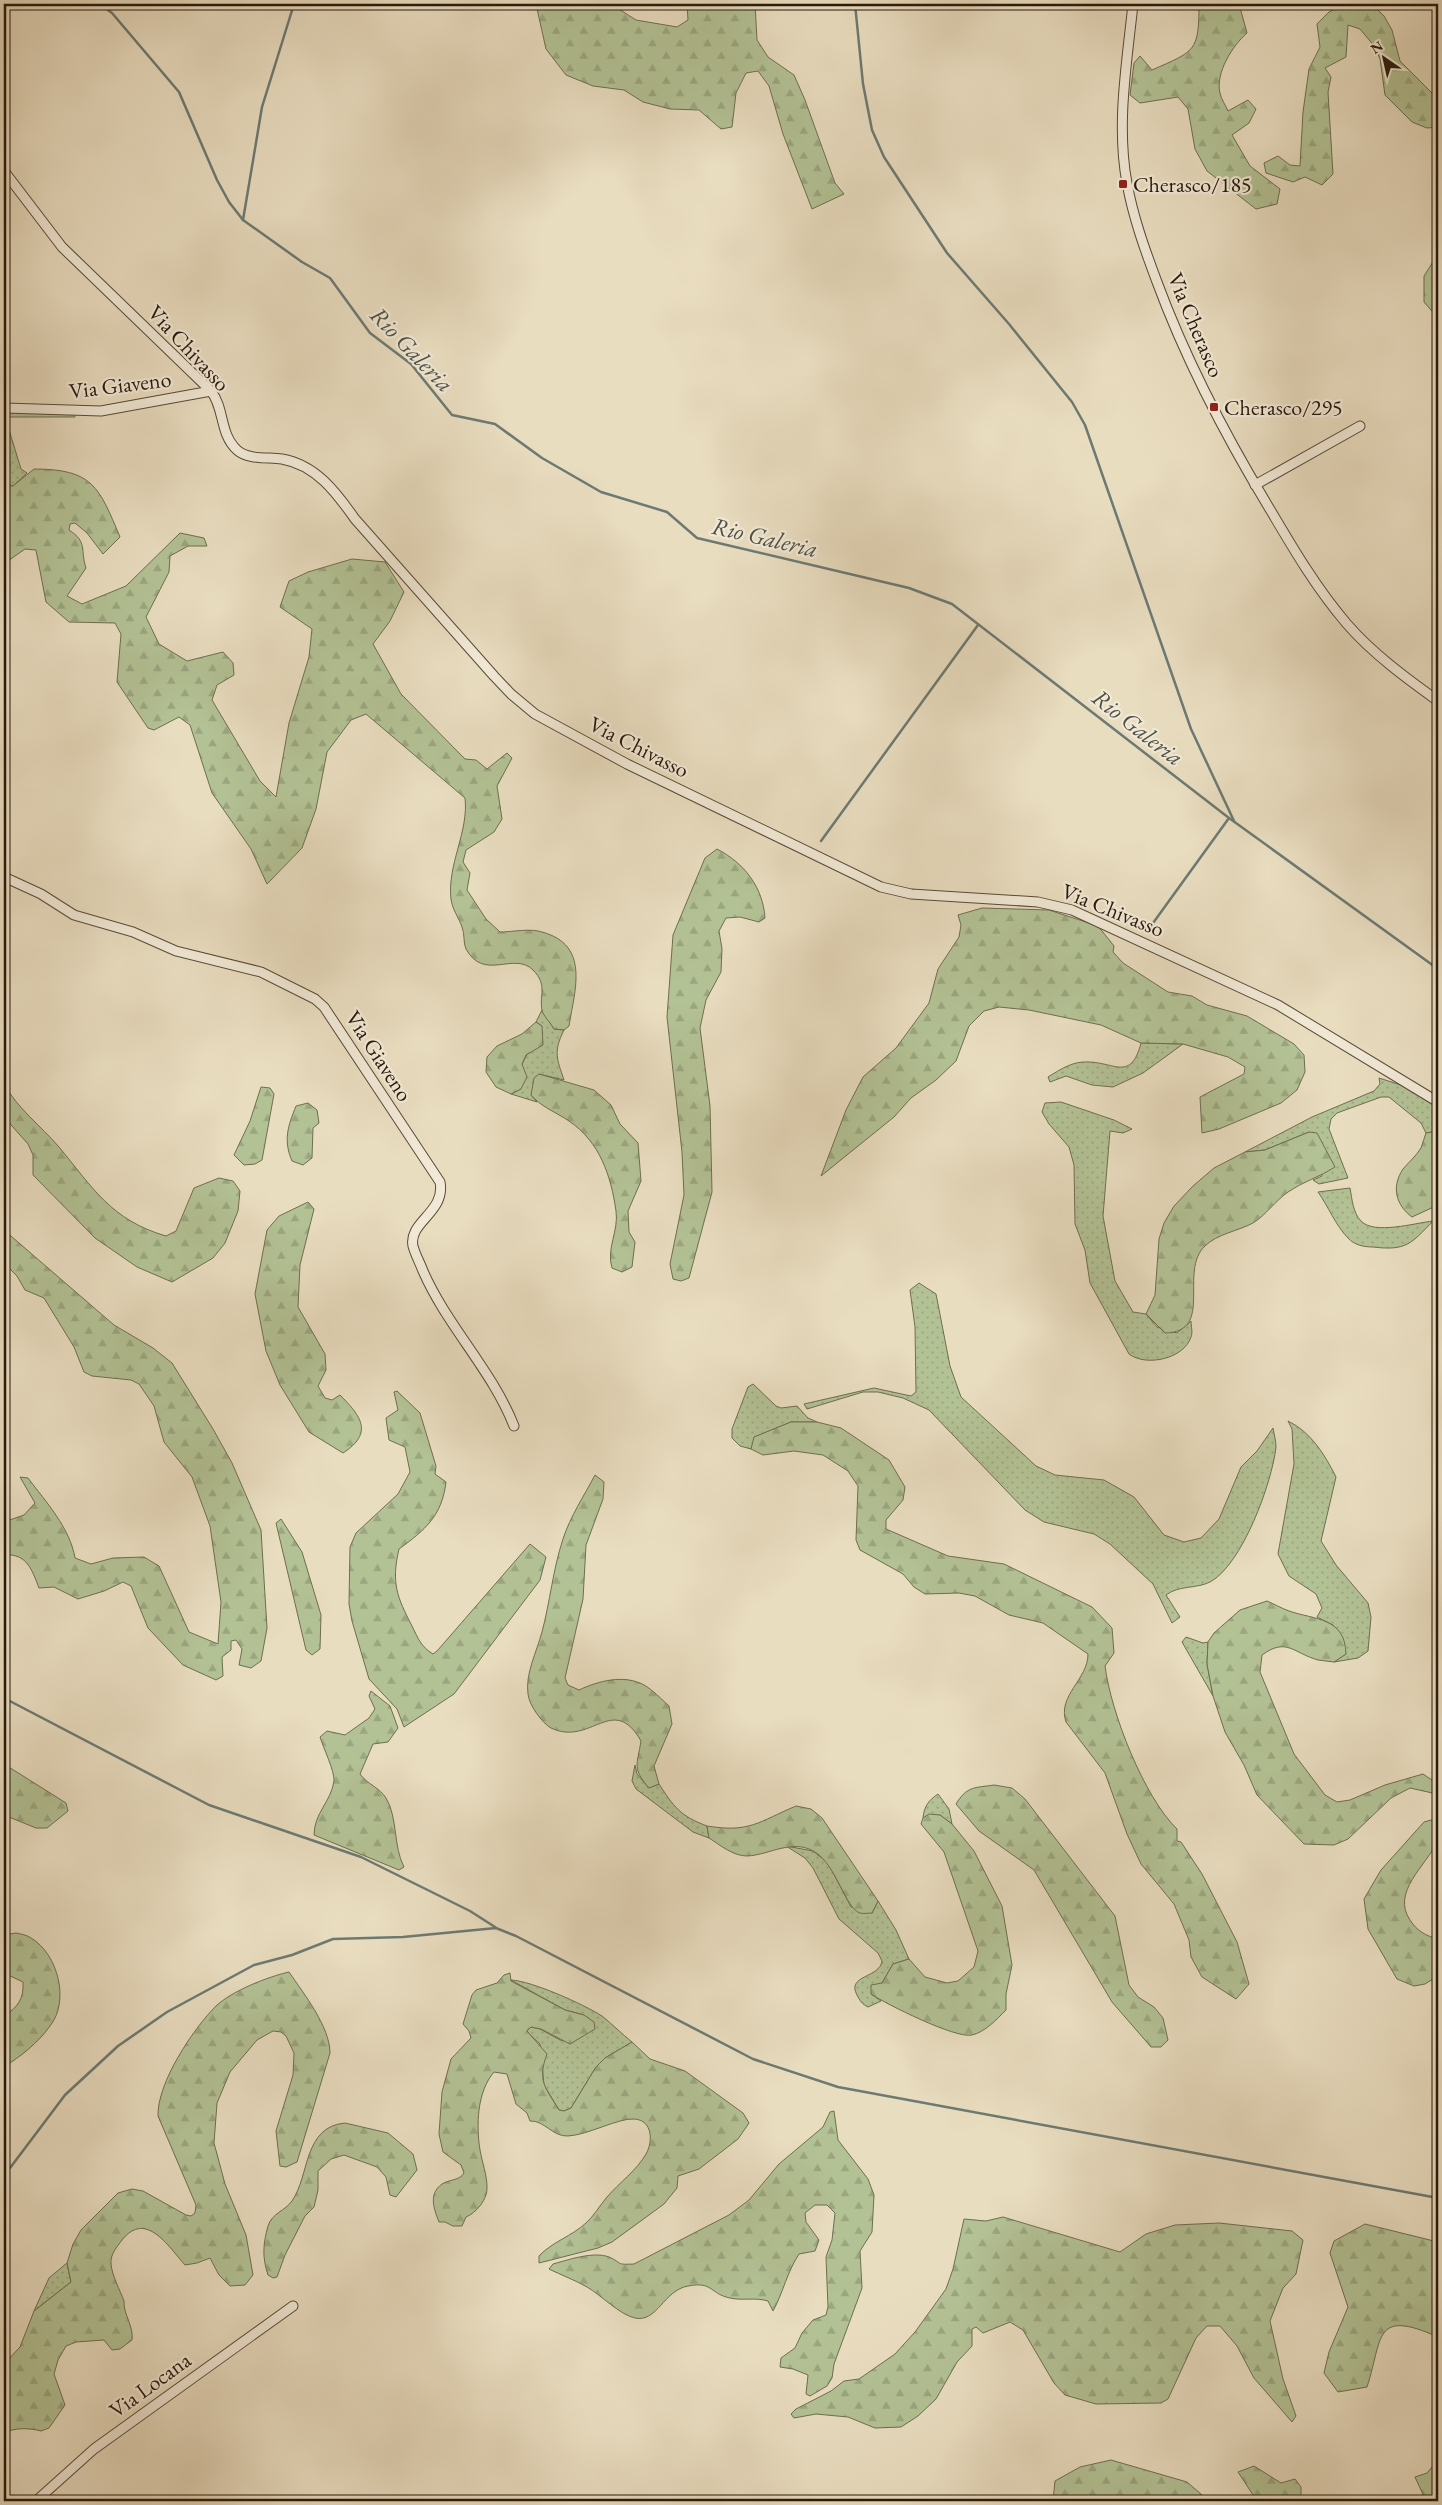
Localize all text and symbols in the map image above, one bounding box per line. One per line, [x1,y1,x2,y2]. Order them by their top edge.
north arrow [1360,32,1410,82]
text: N [1367,36,1387,58]
place label: Cherasco/185 [1133,170,1252,199]
marker: Cherasco/185 [1117,178,1129,190]
street label: Via Cherasco [1161,268,1231,382]
street label: Via Chivasso [141,298,237,398]
water label: Rio Galeria [363,299,461,399]
street label: Via Giaveno [67,364,173,406]
place label: Cherasco/295 [1224,393,1343,422]
marker: Cherasco/295 [1208,401,1220,413]
water label: Rio Galeria [709,510,821,564]
water label: Rio Galeria [1086,682,1190,772]
street label: Via Chivasso [584,709,694,785]
street label: Via Chivasso [1057,876,1169,944]
street label: Via Giaveno [339,1005,419,1107]
street label: Via Locana [103,2345,197,2424]

